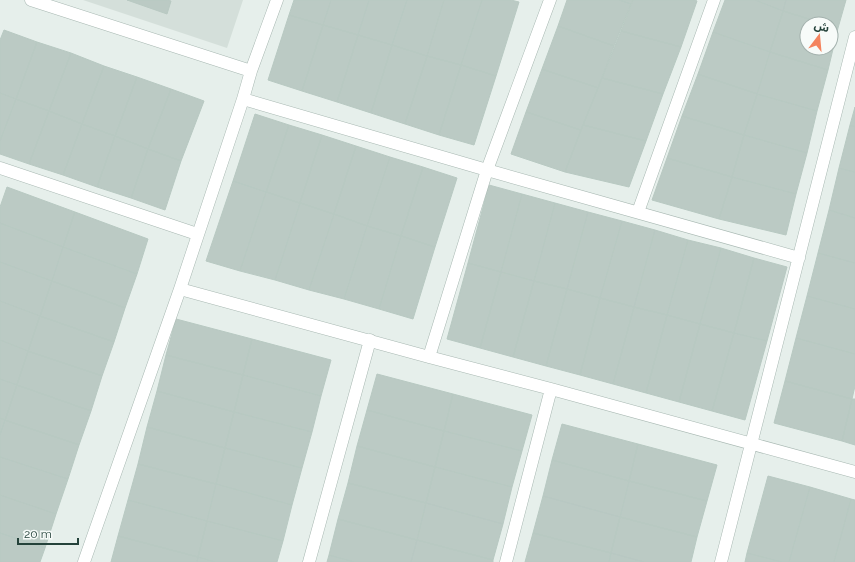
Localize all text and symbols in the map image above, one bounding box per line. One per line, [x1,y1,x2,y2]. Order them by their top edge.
north arrow [799,16,839,56]
text: ش [813,19,831,35]
scale bar [18,520,78,546]
text: 20 m [24,527,52,541]

